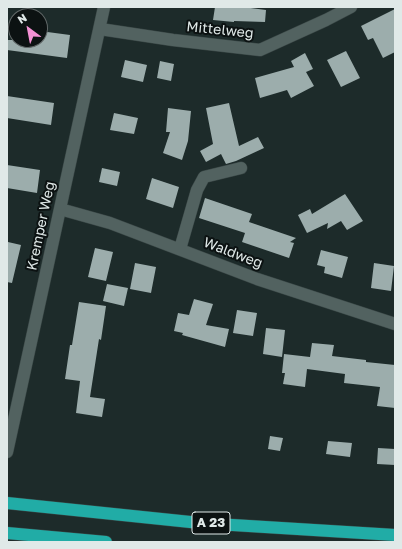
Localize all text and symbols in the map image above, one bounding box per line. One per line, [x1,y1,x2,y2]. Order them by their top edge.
north arrow [8,8,48,48]
text: N [15,11,29,26]
street label: Mittelweg [186,18,254,42]
street label: Kremper Weg [23,180,59,272]
street label: Waldweg [201,234,265,272]
road number: A 23 [192,512,230,534]

